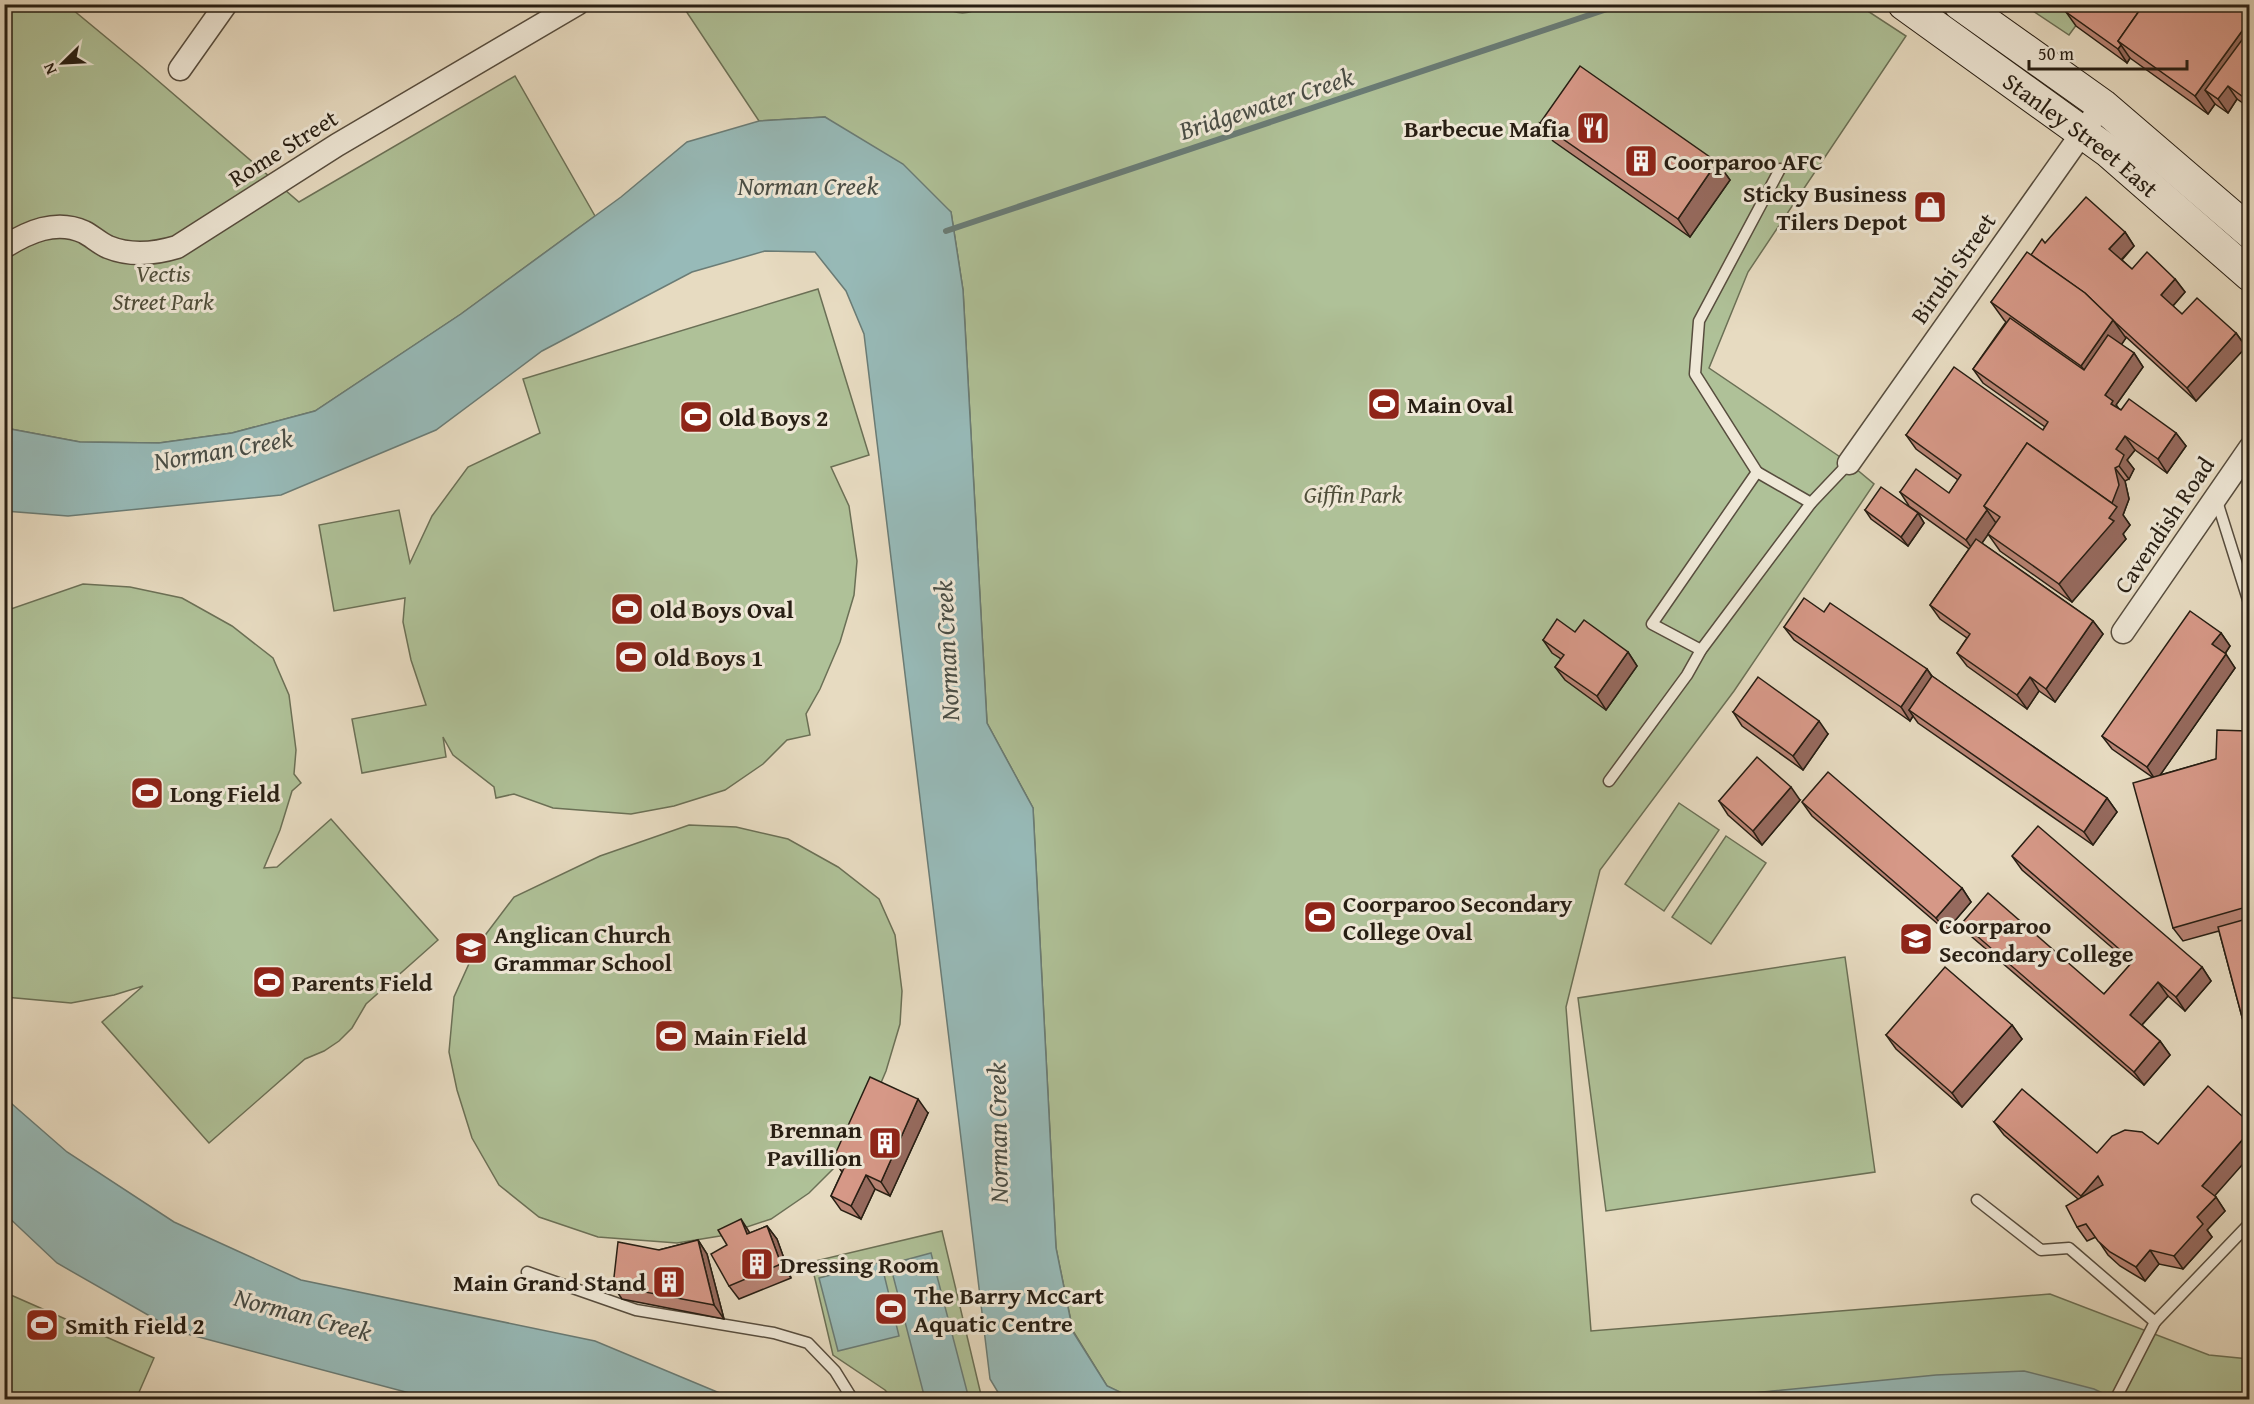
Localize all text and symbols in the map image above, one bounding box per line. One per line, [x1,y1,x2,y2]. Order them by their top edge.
north arrow [33,33,93,93]
scale bar [2029,33,2186,71]
text: 50 m [2038,40,2074,67]
water label: Bridgewater Creek [1173,56,1358,150]
text: N [36,59,62,79]
street label: Stanley Street East [1996,64,2167,206]
street label: Rome Street [222,100,345,195]
restaurant icon: Barbecue Mafia [1575,110,1611,146]
place label: Barbecue Mafia [1404,111,1571,146]
building icon: Coorparoo AFC [1623,143,1659,179]
place label: Coorparoo AFC [1664,144,1823,179]
water label: Norman Creek [737,166,879,205]
place label: Sticky Business Tilers Depot [1743,176,1907,239]
shop icon: Sticky Business Tilers Depot [1912,189,1948,225]
street label: Birubi Street [1902,205,2004,331]
park label: Vectis Street Park [112,256,214,319]
sports icon: Main Oval [1366,386,1402,422]
place label: Main Oval [1407,387,1514,422]
sports icon: Old Boys 2 [678,399,714,435]
place label: Old Boys 2 [719,400,829,435]
water label: Norman Creek [149,418,296,481]
street label: Cavendish Road [2105,449,2223,600]
park label: Giffin Park [1304,477,1402,512]
water label: Norman Creek [923,580,969,723]
sports icon: Old Boys Oval [609,591,645,627]
place label: Old Boys Oval [650,592,794,627]
sports icon: Old Boys 1 [613,639,649,675]
place label: Old Boys 1 [654,640,764,675]
sports icon: Long Field [129,775,165,811]
place label: Long Field [170,776,280,811]
place label: Coorparoo Secondary College Oval [1343,886,1573,949]
sports icon: Coorparoo Secondary College Oval [1302,899,1338,935]
place label: Coorparoo Secondary College [1939,908,2134,971]
place label: Anglican Church Grammar School [494,917,672,980]
school or university icon: Coorparoo Secondary College [1898,921,1934,957]
school or university icon: Anglican Church Grammar School [453,930,489,966]
sports icon: Parents Field [251,964,287,1000]
place label: Parents Field [292,965,433,1000]
sports icon: Main Field [653,1018,689,1054]
place label: Main Field [694,1019,807,1054]
water label: Norman Creek [976,1062,1018,1205]
place label: Brennan Pavillion [767,1112,862,1175]
building icon: Brennan Pavillion [867,1125,903,1161]
building icon: Dressing Room [739,1246,775,1282]
place label: Dressing Room [780,1247,940,1282]
building icon: Main Grand Stand [651,1264,687,1300]
place label: Main Grand Stand [453,1265,646,1300]
water label: Norman Creek [229,1277,376,1351]
place label: The Barry McCart Aquatic Centre [914,1278,1104,1341]
sports icon: The Barry McCart Aquatic Centre [873,1291,909,1327]
sports icon: Smith Field 2 [24,1307,60,1343]
place label: Smith Field 2 [65,1308,205,1343]

